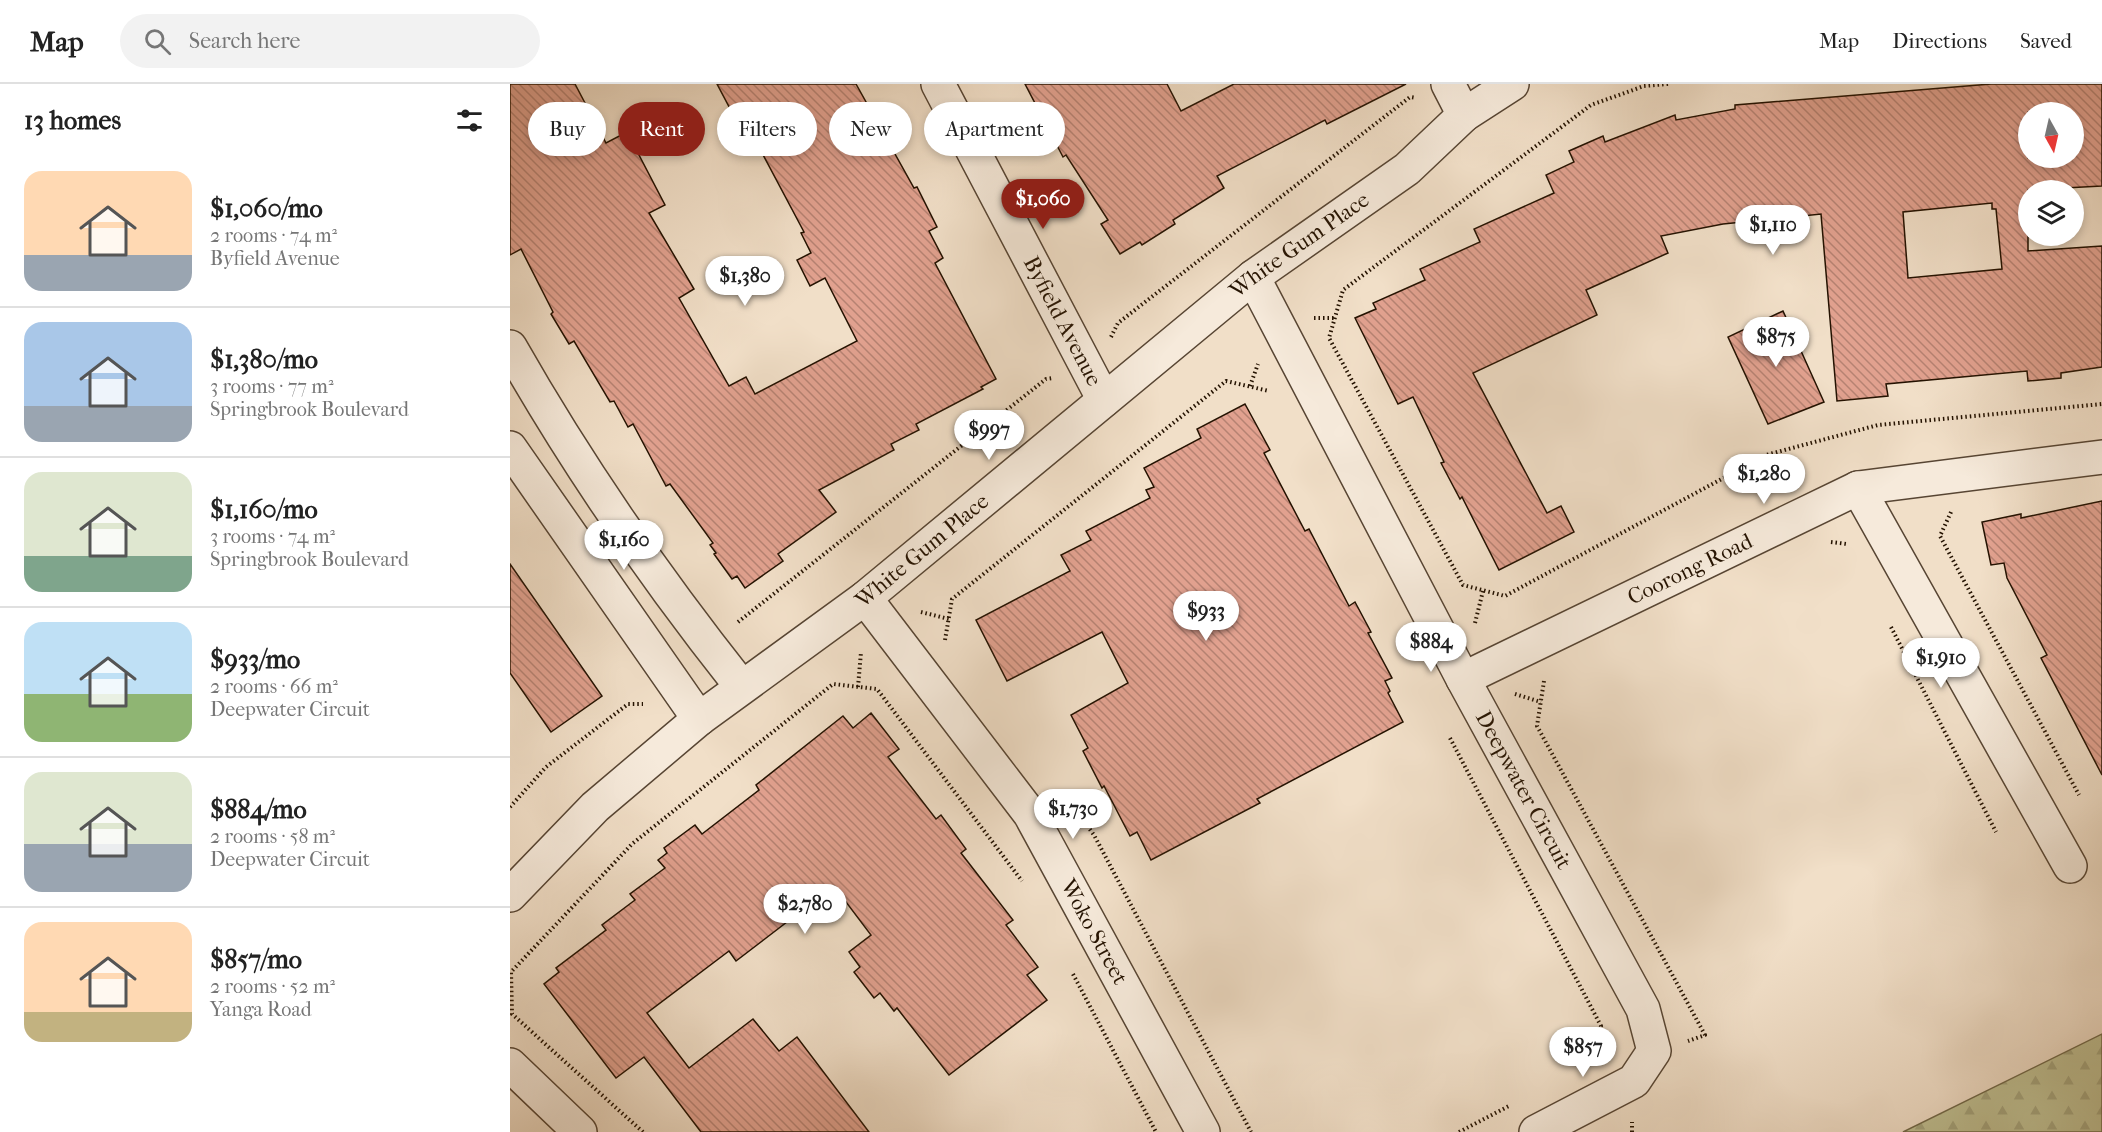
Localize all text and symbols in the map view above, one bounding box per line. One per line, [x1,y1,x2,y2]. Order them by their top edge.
search box [120,14,540,68]
text: Map [30,25,84,58]
icon: search [141,25,174,58]
text: Search here [189,28,300,54]
text: Map [1819,29,1859,53]
text: Directions [1892,29,1987,53]
text: Saved [2020,29,2072,53]
chip: Buy [528,102,606,156]
chip: Rent [618,102,705,156]
chip: Filters [717,102,817,156]
chip: New [829,102,912,156]
chip: Apartment [924,102,1065,156]
north arrow [2018,102,2084,168]
map controls [2018,102,2084,246]
icon: filters [453,104,486,137]
text: 13 homes [24,105,121,136]
pin: $1,060 [994,179,1092,230]
button: layers [2018,180,2084,246]
text: $1,060 [1015,187,1071,210]
street label: White Gum Place [1224,187,1374,304]
text: $1,060/mo [210,193,323,224]
icon: home [72,195,144,267]
pin: $1,110 [1724,205,1822,256]
text: $1,110 [1749,213,1797,236]
text: 2 rooms · 74 m² [210,224,337,247]
text: Byfield Avenue [210,247,340,270]
street label: Byfield Avenue [1018,252,1107,391]
pin: $1,380 [696,256,794,307]
text: $1,380 [719,264,771,287]
pin: $875 [1740,317,1812,368]
text: $875 [1756,325,1796,348]
text: $1,380/mo [210,344,318,375]
icon: home [72,346,144,418]
text: 3 rooms · 77 m² [210,375,334,398]
text: Springbrook Boulevard [210,398,409,421]
pin: $997 [953,410,1025,461]
text: $997 [968,418,1010,441]
pin: $1,280 [1715,454,1813,505]
text: $1,280 [1737,462,1791,485]
street label: White Gum Place [849,488,994,614]
text: $1,160/mo [210,494,318,525]
icon: home [72,496,144,568]
pin: $1,160 [575,520,673,571]
text: 3 rooms · 74 m² [210,525,335,548]
text: $1,160 [598,528,650,551]
street label: Coorong Road [1623,528,1757,611]
text: Springbrook Boulevard [210,548,409,571]
pin: $933 [1170,591,1242,642]
text: $933 [1187,599,1225,622]
pin: $884 [1395,622,1467,673]
text: $884 [1410,630,1452,653]
pin: $1,910 [1892,638,1990,689]
text: $933/mo [210,644,300,675]
icon: home [72,646,144,718]
text: $1,910 [1916,646,1966,669]
text: 2 rooms · 66 m² [210,675,338,698]
text: Deepwater Circuit [210,698,370,721]
street label: Deepwater Circuit [1470,706,1577,874]
pin: $1,730 [1024,789,1122,840]
text: $884/mo [210,794,307,825]
icon: home [72,796,144,868]
text: $1,730 [1048,797,1098,820]
text: 2 rooms · 58 m² [210,825,335,848]
text: Deepwater Circuit [210,848,370,871]
street label: Woko Street [1054,874,1133,989]
pin: $2,780 [756,884,854,935]
text: $2,780 [777,892,833,915]
text: $857/mo [210,944,302,975]
icon: home [72,946,144,1018]
text: 2 rooms · 52 m² [210,975,335,998]
text: Yanga Road [210,998,312,1021]
pin: $857 [1547,1027,1619,1078]
text: $857 [1563,1035,1603,1058]

